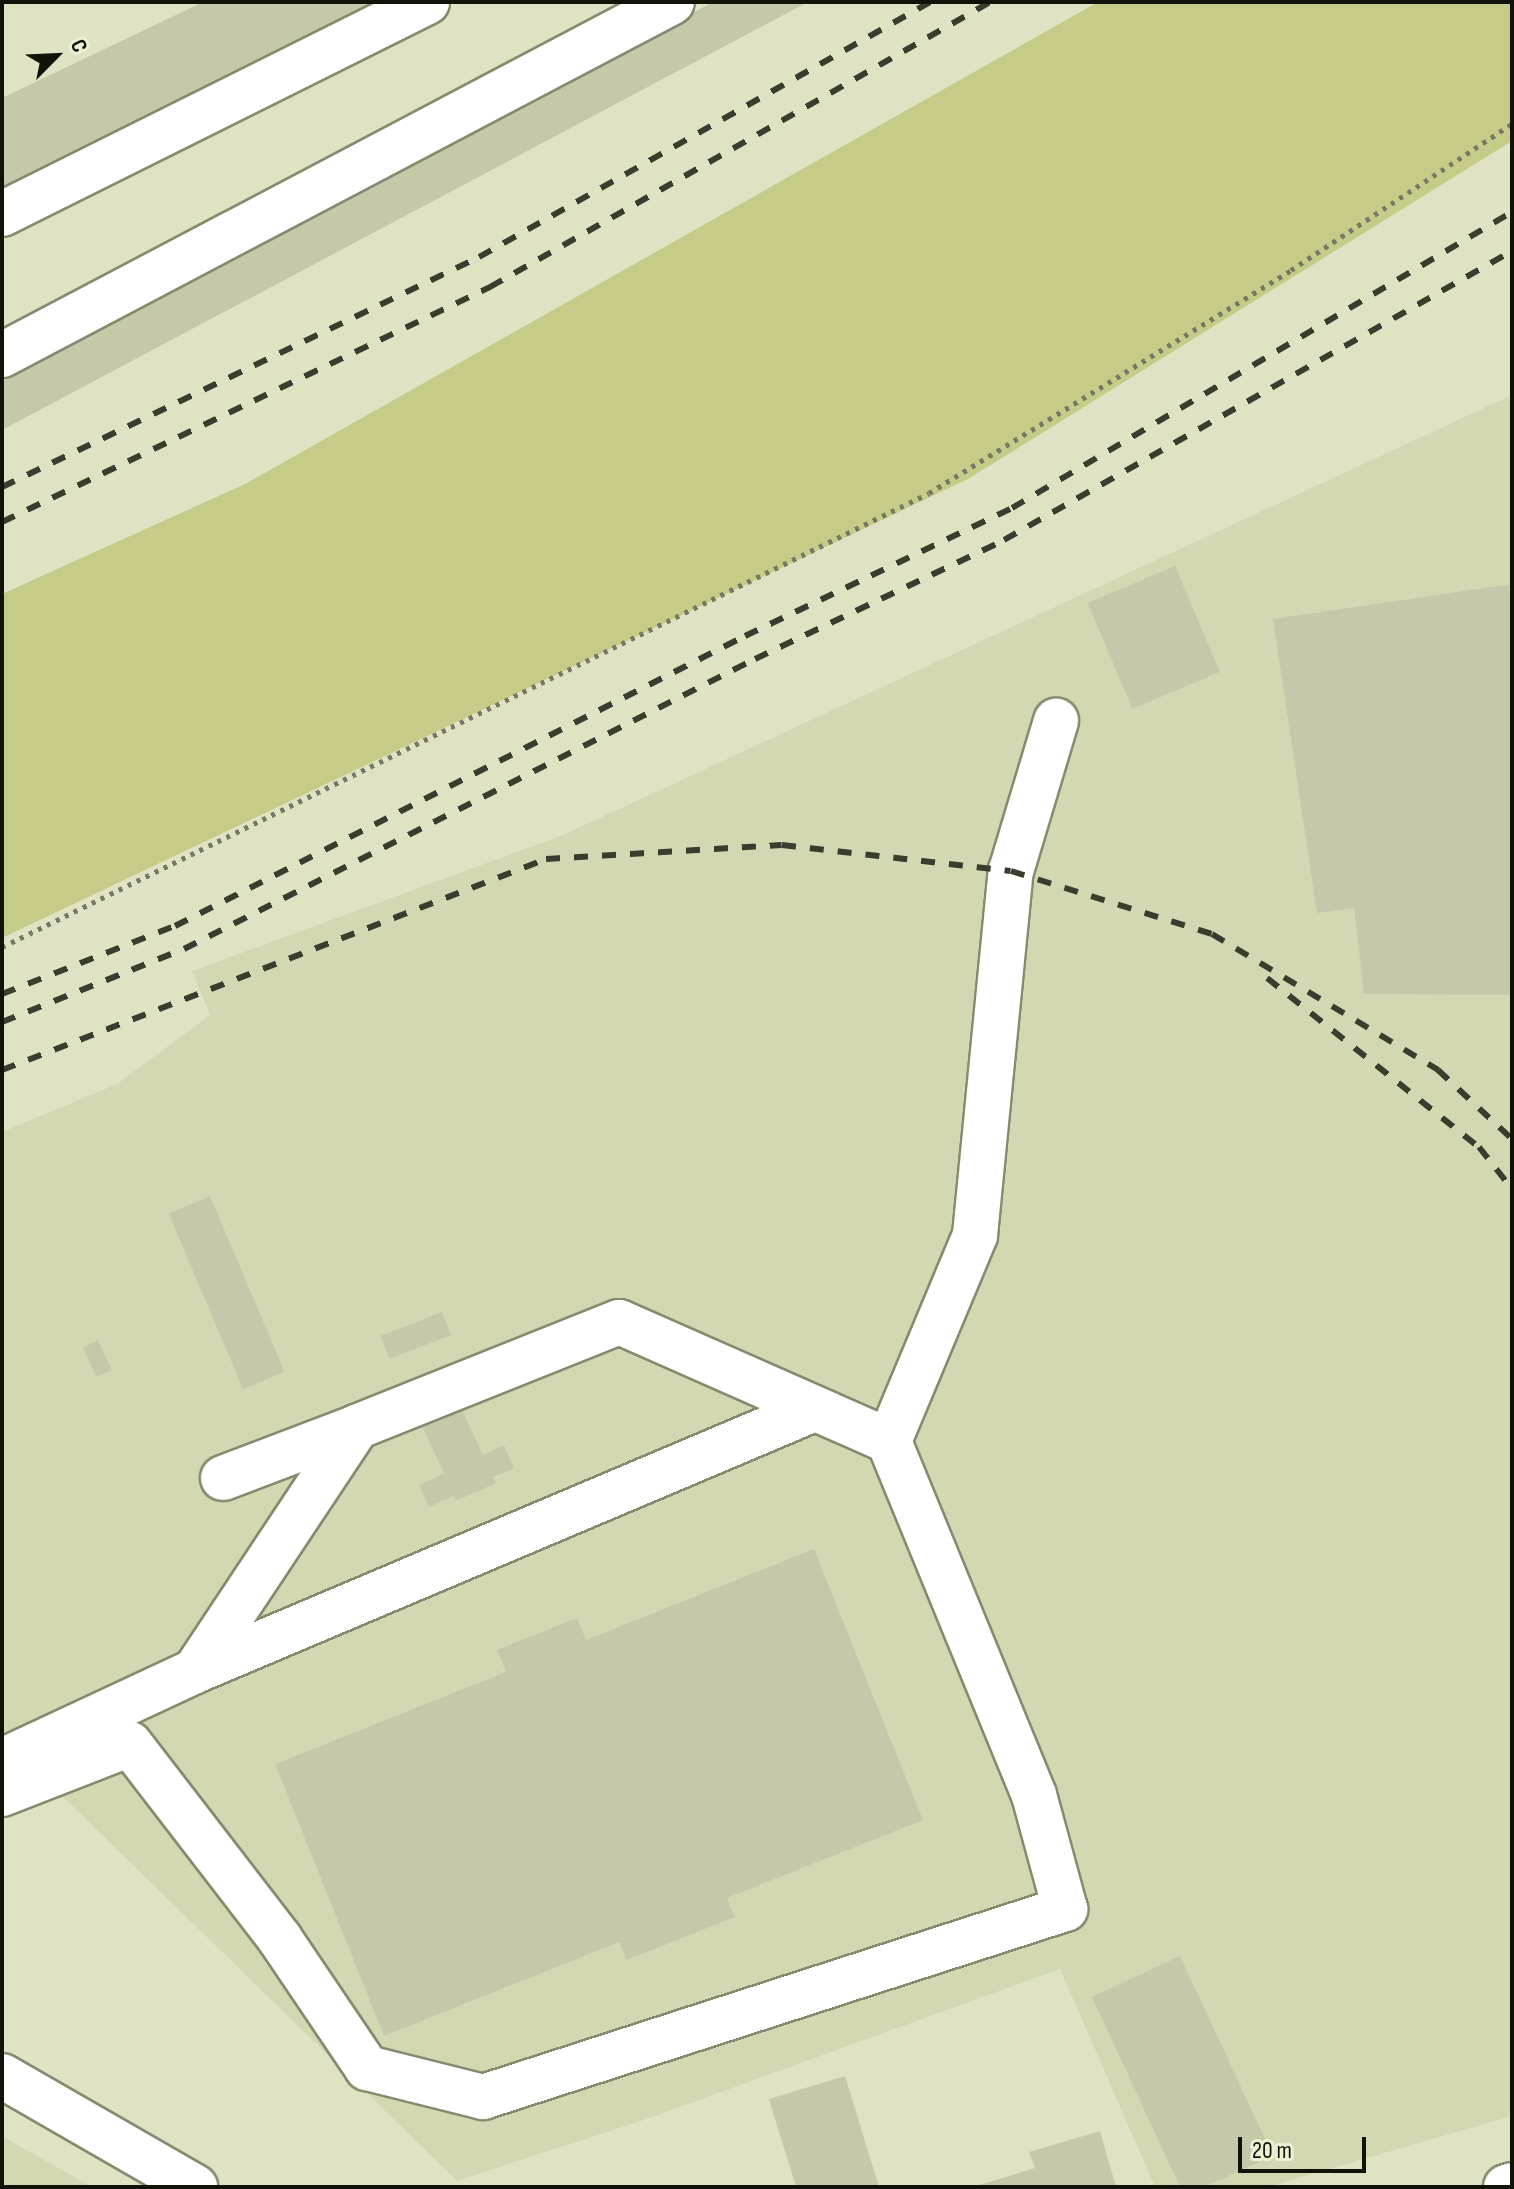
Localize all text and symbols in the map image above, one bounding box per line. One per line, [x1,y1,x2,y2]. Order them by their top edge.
north arrow [16,16,96,96]
text: С [64,35,93,57]
scale bar [1242,2121,1370,2171]
text: 20 m [1252,2136,1292,2165]

